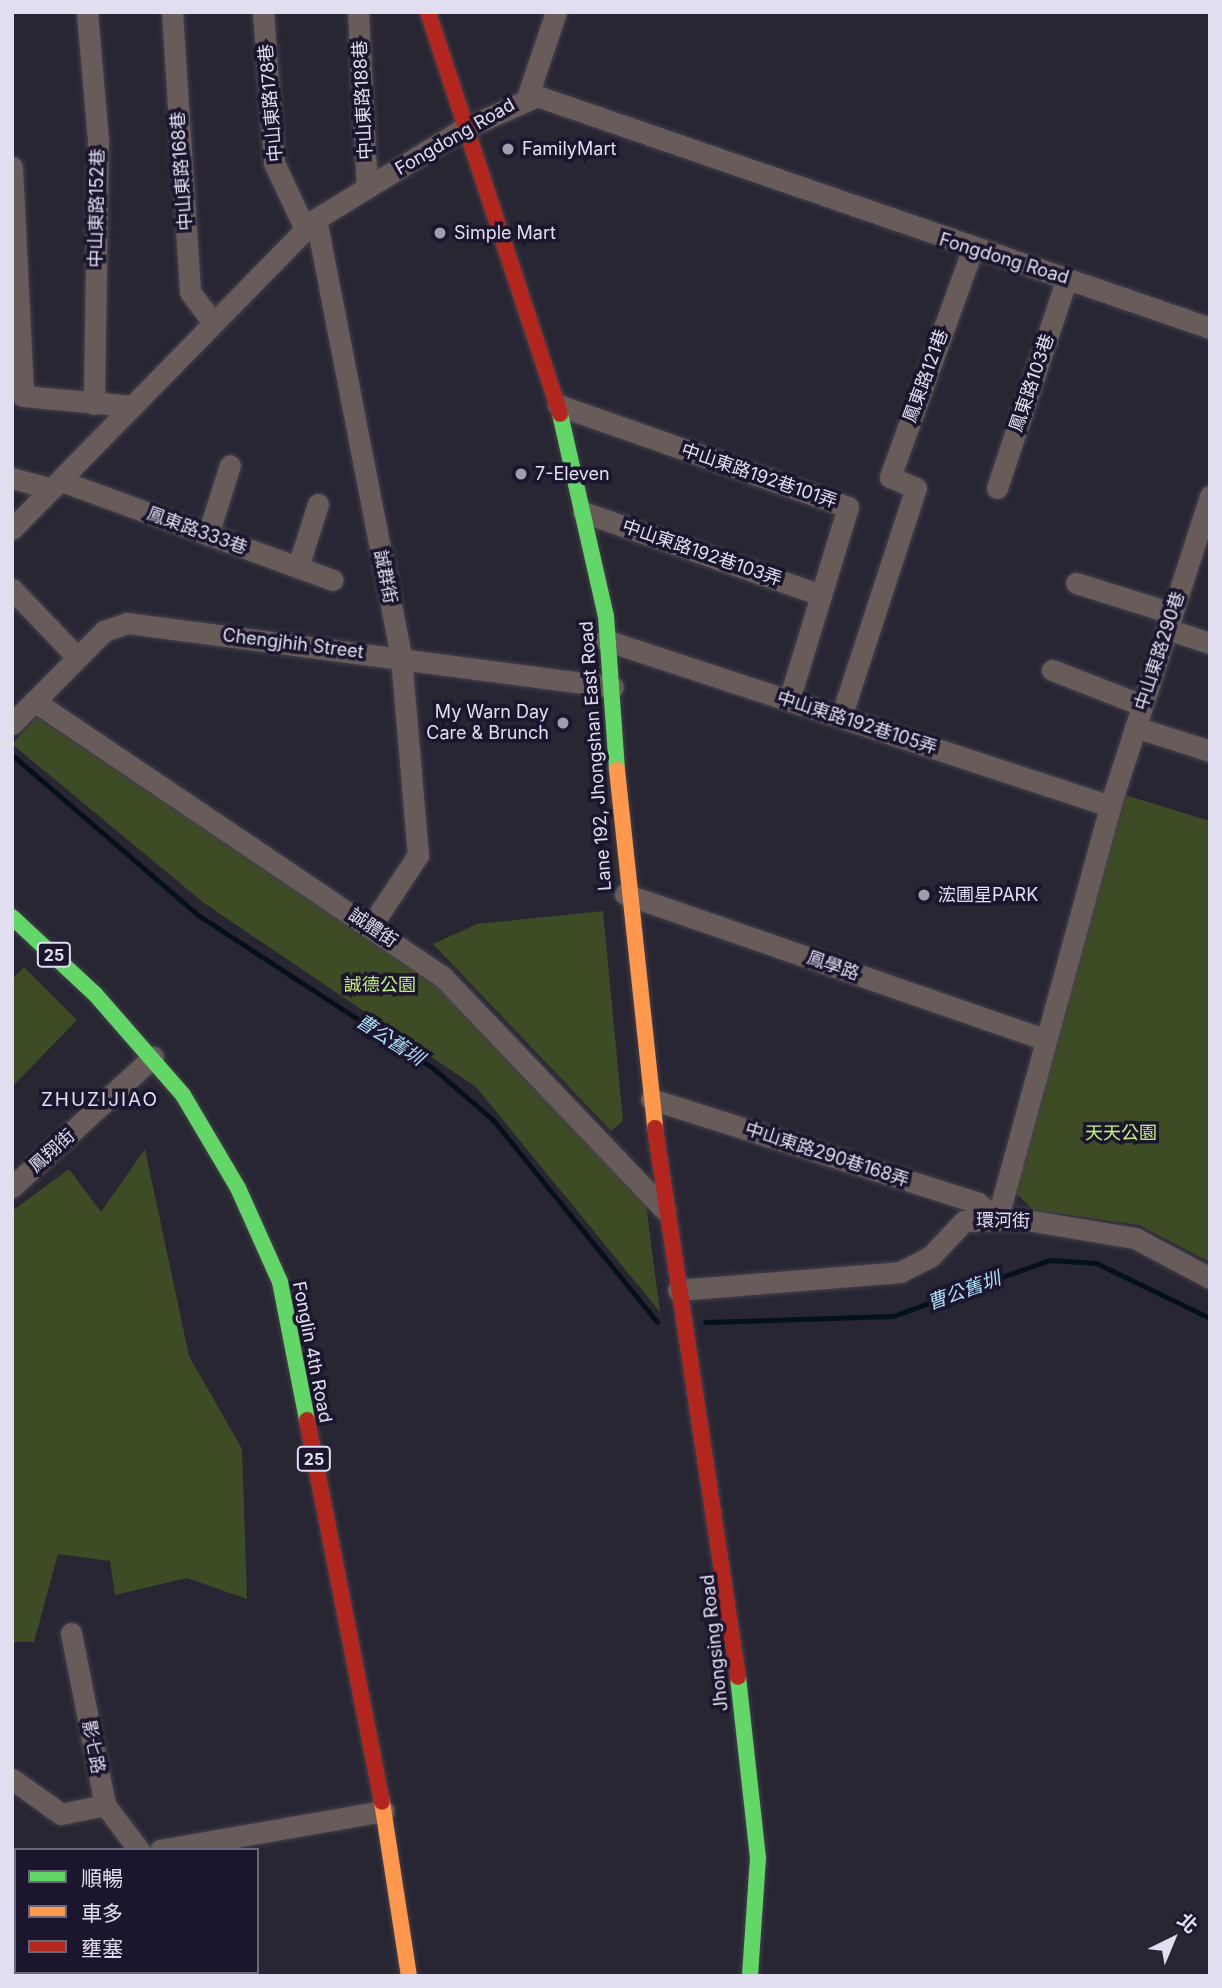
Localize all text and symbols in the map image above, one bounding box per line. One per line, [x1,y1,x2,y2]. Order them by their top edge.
street label: 中山東路188巷 [349,40,377,160]
street label: 中山東路178巷 [255,43,287,163]
street label: Fongdong Road [391,94,519,180]
street label: 中山東路168巷 [167,111,197,231]
place label: FamilyMart [522,138,616,160]
marker: FamilyMart [500,141,516,157]
street label: 中山東路152巷 [85,148,109,268]
place label: Simple Mart [454,222,556,244]
marker: Simple Mart [432,225,448,241]
street label: Fongdong Road [937,229,1071,289]
street label: 鳳東路121巷 [899,326,953,426]
street label: 鳳東路103巷 [1005,331,1059,435]
street label: 中山東路192巷101弄 [678,439,840,513]
place label: 7-Eleven [535,463,610,485]
marker: 7-Eleven [513,466,529,482]
street label: 鳳東路333巷 [144,503,250,559]
street label: 中山東路192巷103弄 [619,516,785,590]
street label: 誠群街 [369,548,401,606]
street label: 中山東路290巷 [1131,589,1189,713]
street label: Lane 192, Jhongshan East Road [576,620,616,892]
street label: Chengjhih Street [221,625,365,663]
street label: 中山東路192巷105弄 [774,687,940,759]
place label: My Warn Day Care & Brunch [426,702,549,744]
marker: My Warn Day Care & Brunch [555,715,571,731]
place label: 浤圃星PARK [938,884,1038,906]
marker: 浤圃星PARK [916,887,932,903]
street label: 誠體街 [345,904,401,952]
road number: 25 [36,942,72,967]
street label: 鳳學路 [804,947,862,985]
park label: 誠德公園 [344,974,416,996]
water label: 曹公舊圳 [352,1010,428,1070]
district label: ZHUZIJIAO [42,1089,158,1111]
street label: 中山東路290巷168弄 [742,1118,912,1192]
park label: 天天公園 [1085,1122,1157,1144]
street label: 鳳翔街 [25,1125,79,1177]
street label: 環河街 [976,1210,1030,1232]
water label: 曹公舊圳 [924,1267,1004,1315]
street label: Fonglin 4th Road [288,1280,336,1424]
road number: 25 [296,1446,332,1471]
street label: Jhongsing Road [697,1574,733,1712]
street label: 影七路 [77,1718,109,1776]
legend [14,1848,259,1974]
text: 順暢 [81,1866,123,1891]
text: 車多 [81,1901,123,1926]
north arrow [1138,1904,1208,1974]
text: 北 [1173,1908,1202,1938]
text: 壅塞 [81,1936,123,1961]

